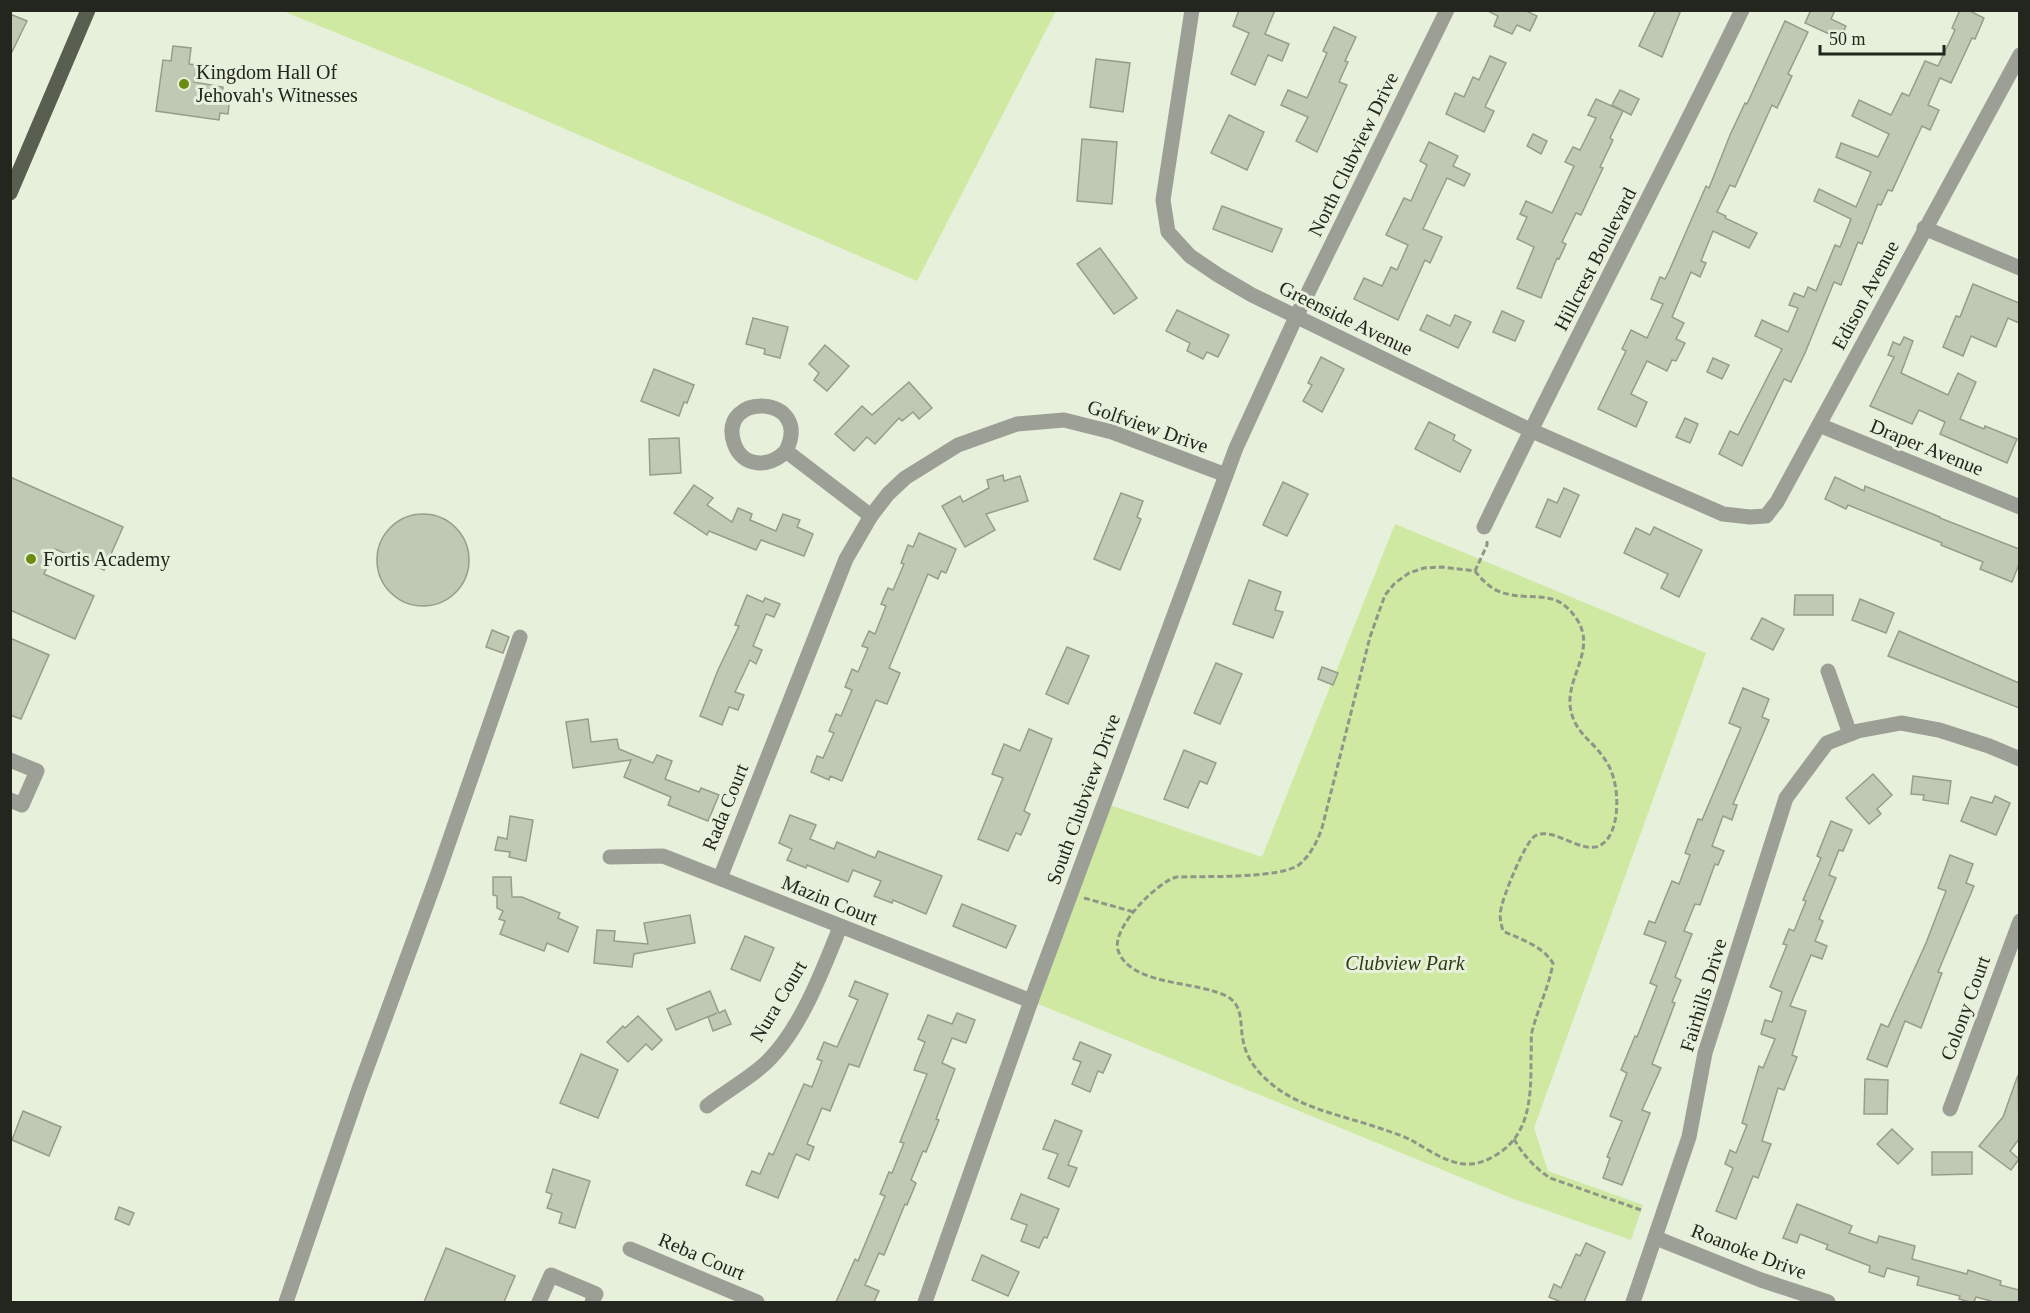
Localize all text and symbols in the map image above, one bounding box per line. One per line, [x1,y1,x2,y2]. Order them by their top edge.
scale bar [1820,18,1944,56]
text: 50 m [1829,29,1866,49]
place label: Kingdom Hall Of Jehovah's Witnesses [196,61,358,106]
street label: North Clubview Drive [1304,68,1402,240]
marker: Kingdom Hall Of Jehovah's Witnesses [177,77,191,91]
street label: Hillcrest Boulevard [1550,184,1640,334]
street label: Edison Avenue [1827,237,1903,353]
street label: Greenside Avenue [1276,276,1416,360]
street label: Golfview Drive [1085,395,1211,457]
street label: Draper Avenue [1867,414,1987,481]
place label: Fortis Academy [43,548,170,571]
marker: Fortis Academy [24,552,38,566]
street label: South Clubview Drive [1042,711,1124,887]
street label: Rada Court [698,760,753,854]
street label: Mazin Court [779,871,882,929]
street label: Fairhills Drive [1675,936,1731,1054]
park label: Clubview Park [1345,952,1466,974]
street label: Colony Court [1936,952,1995,1064]
street label: Nura Court [745,956,811,1045]
street label: Roanoke Drive [1688,1219,1810,1283]
street label: Reba Court [656,1228,749,1284]

